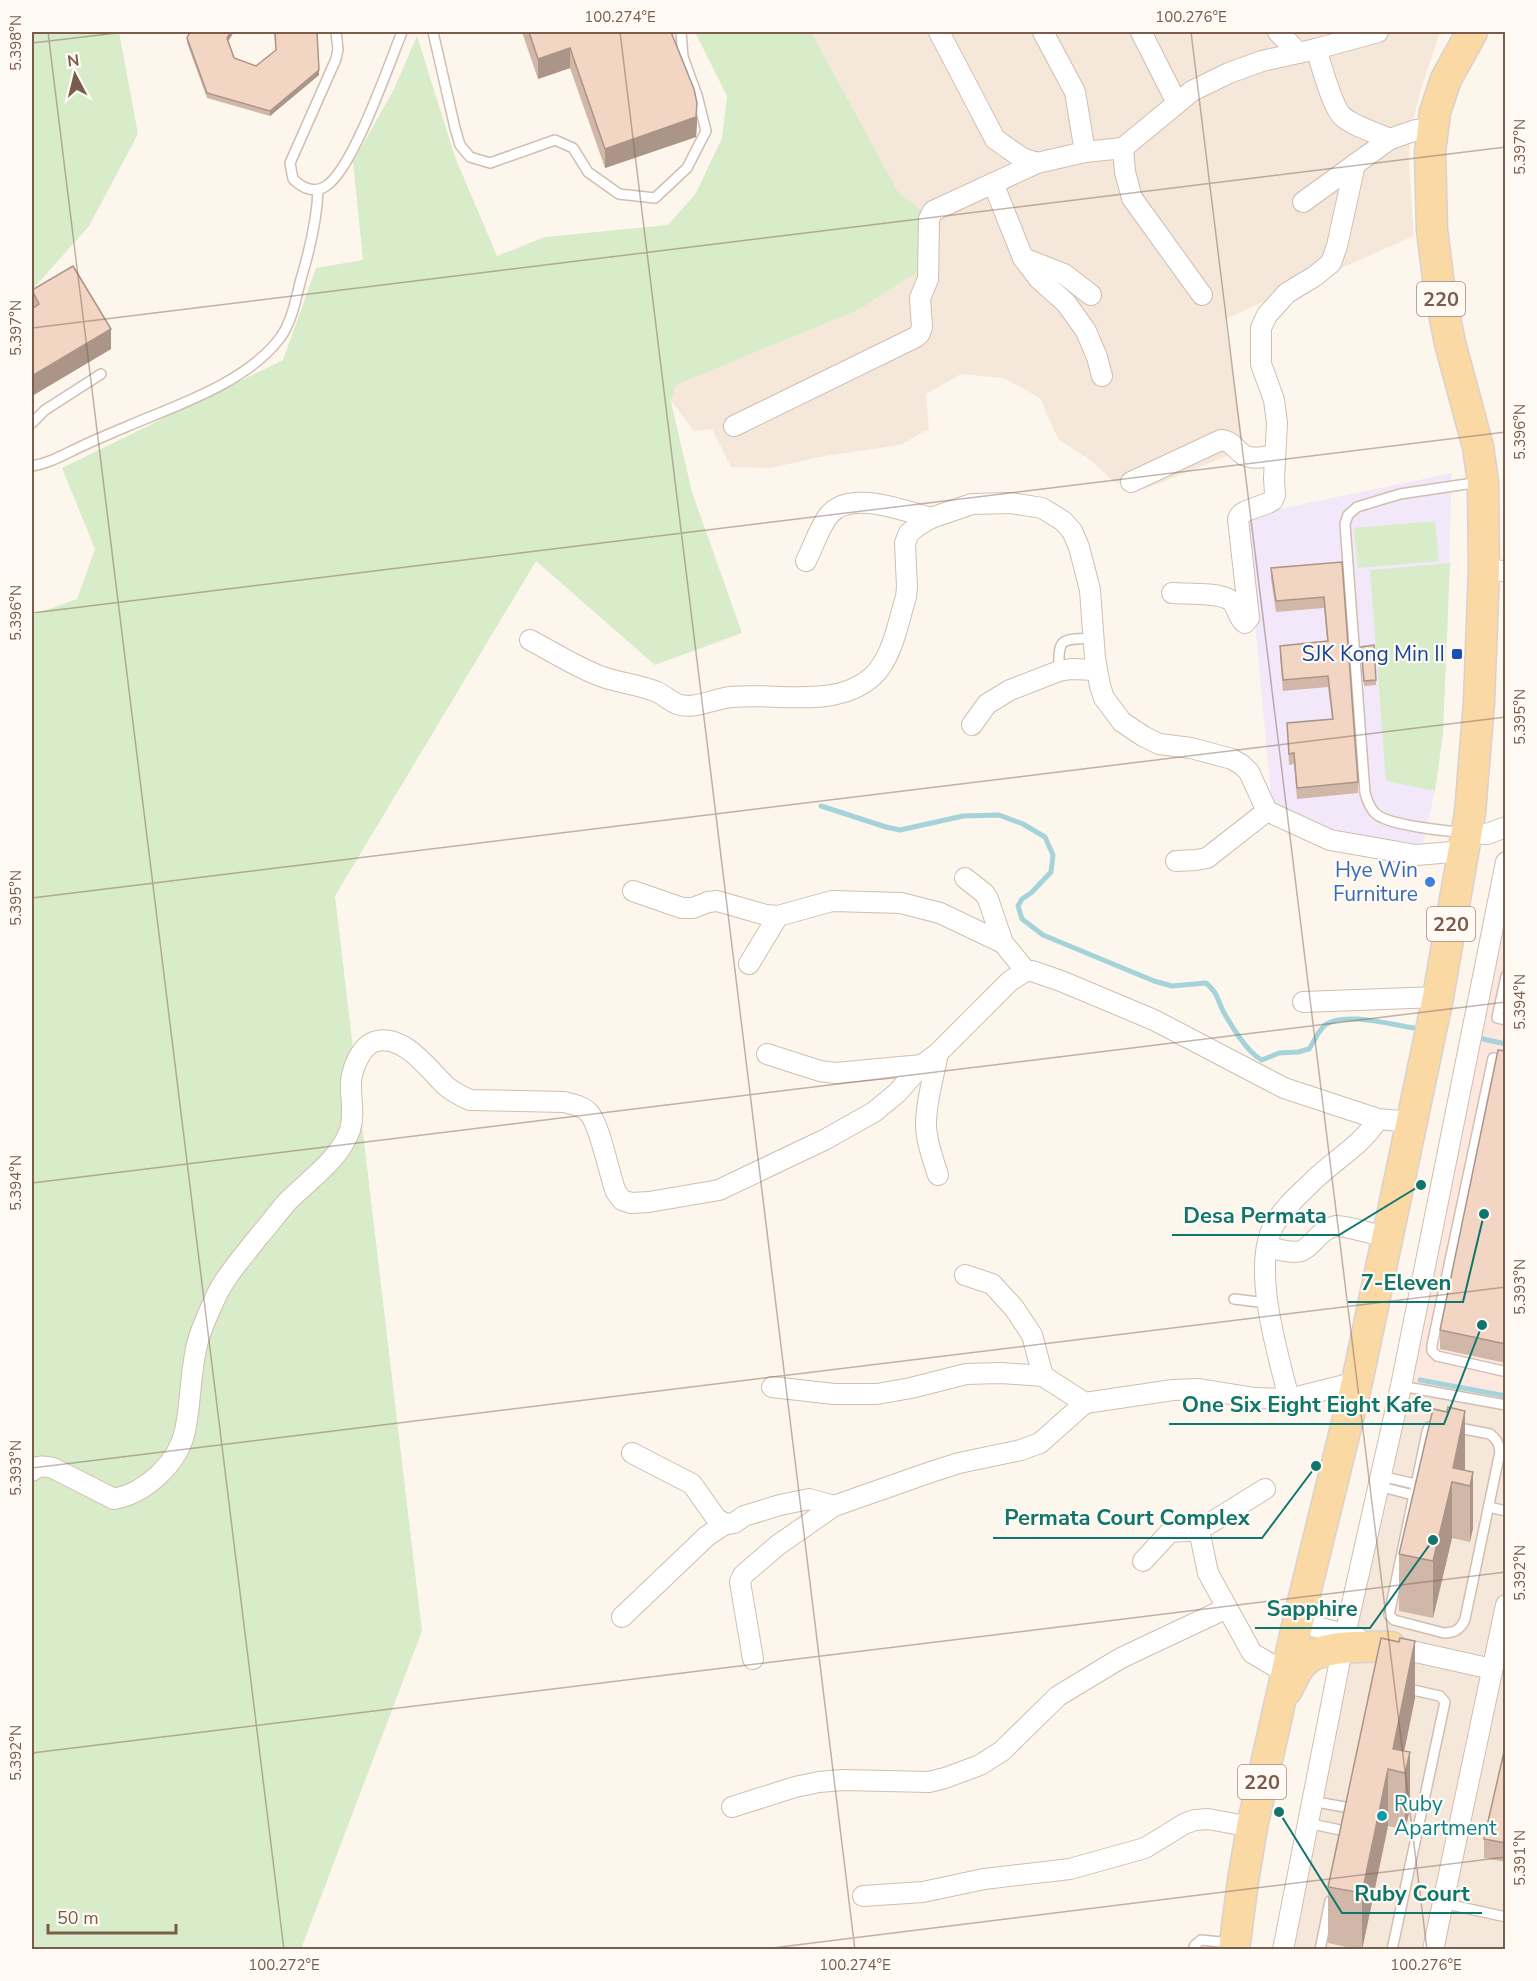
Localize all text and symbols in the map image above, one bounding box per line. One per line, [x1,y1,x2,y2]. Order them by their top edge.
text: 100.274°E [584,7,656,27]
text: 100.276°E [1155,7,1227,27]
text: 5.398°N [6,15,26,71]
north arrow [45,45,105,105]
text: N [66,49,81,73]
text: 5.397°N [1510,119,1530,175]
road number: 220 [1417,282,1465,316]
text: 5.397°N [6,300,26,356]
text: 5.396°N [1510,404,1530,460]
text: 5.396°N [6,585,26,641]
place label: SJK Kong Min II [1302,640,1445,668]
marker: SJK Kong Min II [1450,647,1464,661]
text: 5.395°N [1510,689,1530,745]
place label: Hye Win Furniture [1333,856,1418,908]
text: 5.395°N [6,870,26,926]
marker: Hye Win Furniture [1423,875,1437,889]
road number: 220 [1427,907,1475,941]
text: 5.394°N [1510,974,1530,1030]
text: 5.394°N [6,1155,26,1211]
callout: Desa Permata [1172,1195,1339,1235]
text: Desa Permata [1183,1201,1327,1231]
text: 5.393°N [1510,1259,1530,1315]
callout: 7-Eleven [1348,1262,1463,1302]
text: 7-Eleven [1361,1268,1451,1298]
callout: One Six Eight Eight Kafe [1169,1384,1444,1424]
text: One Six Eight Eight Kafe [1182,1390,1432,1420]
text: 5.393°N [6,1440,26,1496]
callout: Permata Court Complex [993,1498,1262,1538]
text: Permata Court Complex [1004,1503,1251,1533]
text: 5.392°N [1510,1545,1530,1601]
callout: Sapphire [1255,1588,1370,1628]
text: Sapphire [1266,1594,1358,1624]
text: 5.392°N [6,1725,26,1781]
road number: 220 [1238,1765,1286,1799]
place label: Ruby Apartment [1394,1790,1497,1842]
marker: Ruby Apartment [1375,1809,1389,1823]
text: 5.391°N [1510,1830,1530,1886]
callout: Ruby Court [1342,1873,1482,1913]
text: Ruby Court [1354,1879,1470,1909]
scale bar [48,1897,176,1935]
text: 50 m [57,1906,99,1930]
text: 100.272°E [248,1955,320,1975]
text: 100.274°E [819,1955,891,1975]
text: 100.276°E [1390,1955,1462,1975]

